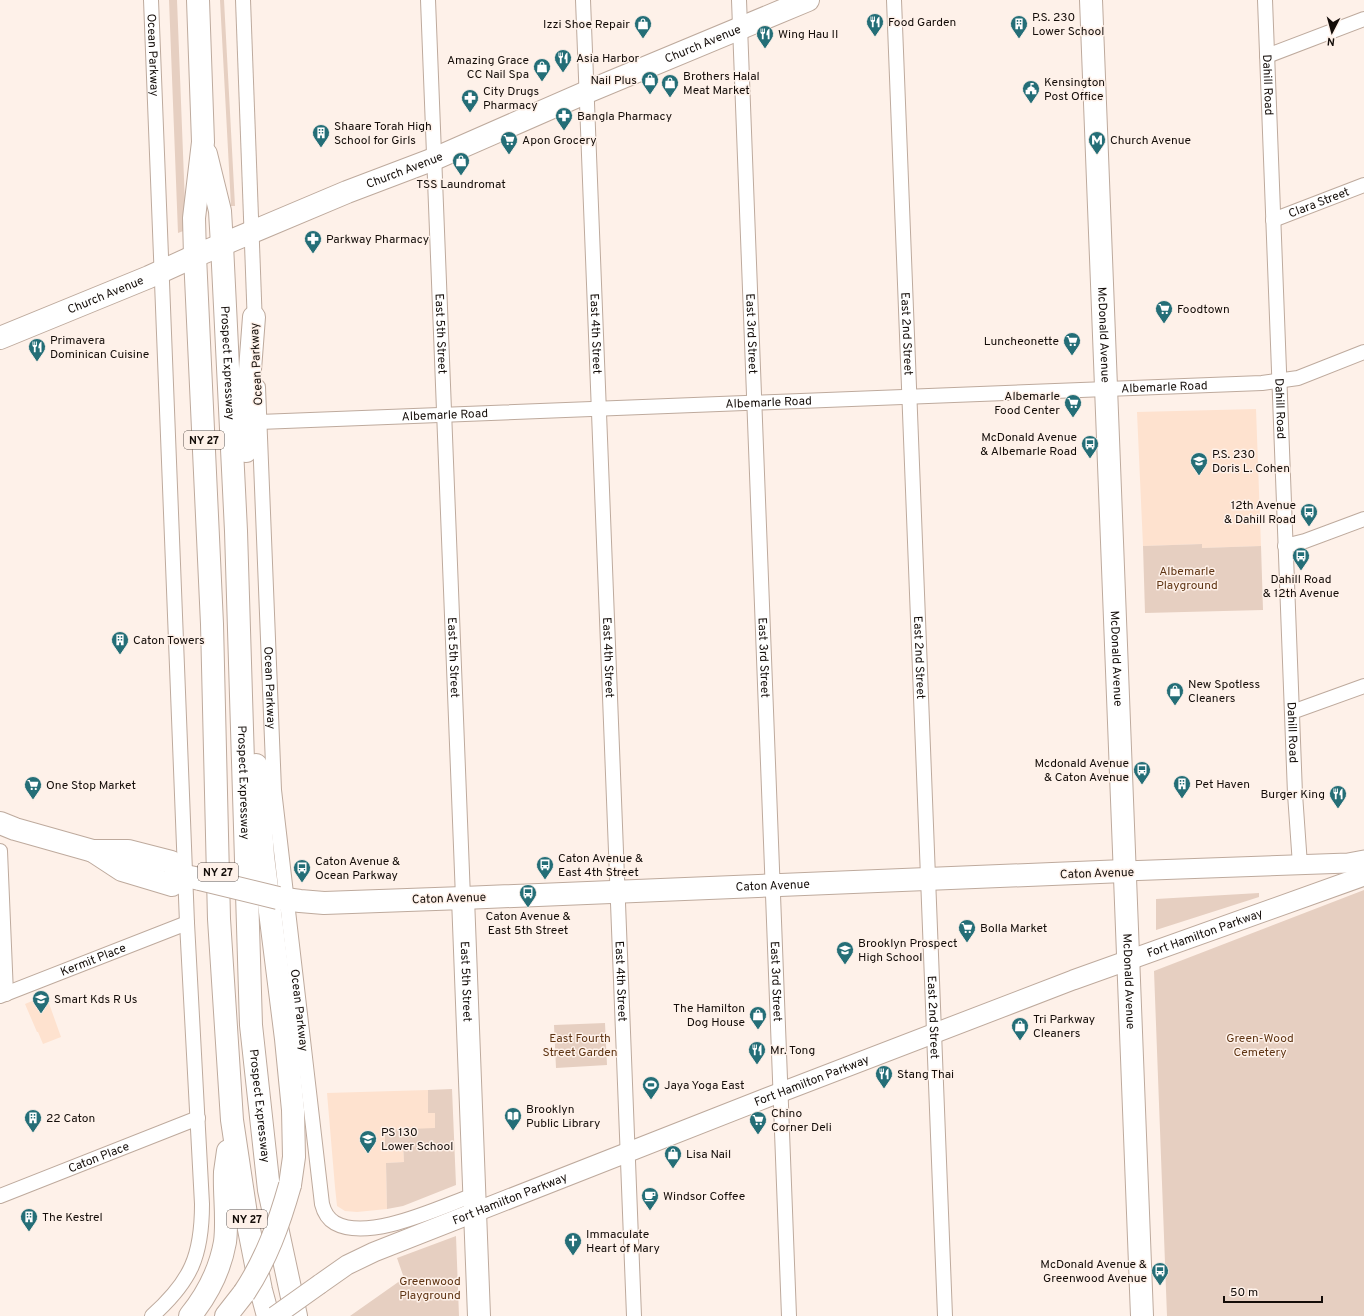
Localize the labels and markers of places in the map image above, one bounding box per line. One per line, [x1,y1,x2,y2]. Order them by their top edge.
place label: P.S. 230 Lower School [1032,10,1104,40]
restaurant icon: Food Garden [865,12,885,37]
shop icon: Izzi Shoe Repair [633,14,653,39]
building icon: P.S. 230 Lower School [1009,14,1029,39]
place label: Food Garden [888,15,956,31]
place label: Izzi Shoe Repair [543,17,630,33]
restaurant icon: Wing Hau II [755,24,775,49]
place label: Wing Hau II [778,27,838,43]
restaurant icon: Asia Harbor [553,48,573,73]
place label: Asia Harbor [576,51,640,67]
place label: Amazing Grace CC Nail Spa [447,53,529,83]
shop icon: Amazing Grace CC Nail Spa [532,57,552,82]
place label: Brothers Halal Meat Market [683,69,760,99]
shop icon: Nail Plus [640,70,660,95]
place label: Nail Plus [590,73,637,89]
shop icon: Brothers Halal Meat Market [660,73,680,98]
place label: Kensington Post Office [1044,75,1105,105]
public building icon: Kensington Post Office [1021,79,1041,104]
place label: City Drugs Pharmacy [483,84,539,114]
pharmacy icon: City Drugs Pharmacy [460,88,480,113]
pharmacy icon: Bangla Pharmacy [554,106,574,131]
place label: Bangla Pharmacy [577,109,672,125]
place label: Shaare Torah High School for Girls [334,119,432,149]
building icon: Shaare Torah High School for Girls [311,123,331,148]
supermarket icon: Apon Grocery [499,130,519,155]
metro station icon: Church Avenue [1087,130,1107,155]
place label: Apon Grocery [522,133,597,149]
place label: Church Avenue [1110,133,1191,149]
shop icon: TSS Laundromat [451,151,471,176]
place label: TSS Laundromat [416,177,506,193]
pharmacy icon: Parkway Pharmacy [303,229,323,254]
place label: Parkway Pharmacy [326,232,429,248]
supermarket icon: Foodtown [1154,299,1174,324]
place label: Foodtown [1177,302,1230,318]
supermarket icon: Luncheonette [1062,331,1082,356]
place label: Primavera Dominican Cuisine [50,333,149,363]
place label: Luncheonette [984,334,1059,350]
restaurant icon: Primavera Dominican Cuisine [27,337,47,362]
place label: Albemarle Food Center [994,389,1060,419]
supermarket icon: Albemarle Food Center [1063,393,1083,418]
place label: McDonald Avenue & Albemarle Road [980,430,1077,460]
bus stop icon: McDonald Avenue & Albemarle Road [1080,434,1100,459]
place label: P.S. 230 Doris L. Cohen [1212,447,1290,477]
school or university icon: P.S. 230 Doris L. Cohen [1189,451,1209,476]
place label: 12th Avenue & Dahill Road [1224,498,1296,528]
bus stop icon: 12th Avenue & Dahill Road [1299,502,1319,527]
bus stop icon: Dahill Road & 12th Avenue [1291,546,1311,571]
place label: Dahill Road & 12th Avenue [1263,572,1339,602]
building icon: Caton Towers [110,630,130,655]
place label: Caton Towers [133,633,205,649]
place label: New Spotless Cleaners [1188,677,1260,707]
shop icon: New Spotless Cleaners [1165,681,1185,706]
place label: Mcdonald Avenue & Caton Avenue [1034,756,1129,786]
bus stop icon: Mcdonald Avenue & Caton Avenue [1132,760,1152,785]
building icon: Pet Haven [1172,774,1192,799]
supermarket icon: One Stop Market [23,775,43,800]
place label: Pet Haven [1195,777,1250,793]
place label: One Stop Market [46,778,136,794]
restaurant icon: Burger King [1328,784,1348,809]
place label: Burger King [1260,787,1325,803]
place label: Caton Avenue & East 4th Street [558,851,643,881]
place label: Caton Avenue & Ocean Parkway [315,854,400,884]
bus stop icon: Caton Avenue & East 4th Street [535,855,555,880]
bus stop icon: Caton Avenue & Ocean Parkway [292,858,312,883]
bus stop icon: Caton Avenue & East 5th Street [518,883,538,908]
place label: Caton Avenue & East 5th Street [485,909,571,939]
supermarket icon: Bolla Market [957,918,977,943]
place label: Bolla Market [980,921,1047,937]
place label: Brooklyn Prospect High School [858,936,958,966]
school or university icon: Brooklyn Prospect High School [835,940,855,965]
school or university icon: Smart Kds R Us [31,989,51,1014]
place label: Smart Kds R Us [54,992,138,1008]
place label: The Hamilton Dog House [673,1001,745,1031]
shop icon: The Hamilton Dog House [748,1005,768,1030]
place label: Tri Parkway Cleaners [1033,1012,1095,1042]
shop icon: Tri Parkway Cleaners [1010,1016,1030,1041]
restaurant icon: Mr. Tong [747,1040,767,1065]
place label: Mr. Tong [770,1043,815,1059]
restaurant icon: Stang Thai [874,1064,894,1089]
place label: Stang Thai [897,1067,954,1083]
sports icon: Jaya Yoga East [641,1075,661,1100]
place label: Jaya Yoga East [664,1078,745,1094]
place label: Brooklyn Public Library [526,1102,600,1132]
library icon: Brooklyn Public Library [503,1106,523,1131]
place label: Chino Corner Deli [771,1106,832,1136]
building icon: 22 Caton [23,1108,43,1133]
supermarket icon: Chino Corner Deli [748,1110,768,1135]
place label: 22 Caton [46,1111,95,1127]
place label: PS 130 Lower School [381,1125,453,1155]
school or university icon: PS 130 Lower School [358,1129,378,1154]
shop icon: Lisa Nail [663,1144,683,1169]
place label: Lisa Nail [686,1147,731,1163]
cafe icon: Windsor Coffee [640,1186,660,1211]
place label: Windsor Coffee [663,1189,745,1205]
building icon: The Kestrel [19,1207,39,1232]
place label: The Kestrel [42,1210,103,1226]
place label: Immaculate Heart of Mary [586,1227,660,1257]
church icon: Immaculate Heart of Mary [563,1231,583,1256]
place label: McDonald Avenue & Greenwood Avenue [1040,1257,1147,1287]
bus stop icon: McDonald Avenue & Greenwood Avenue [1150,1261,1170,1286]

